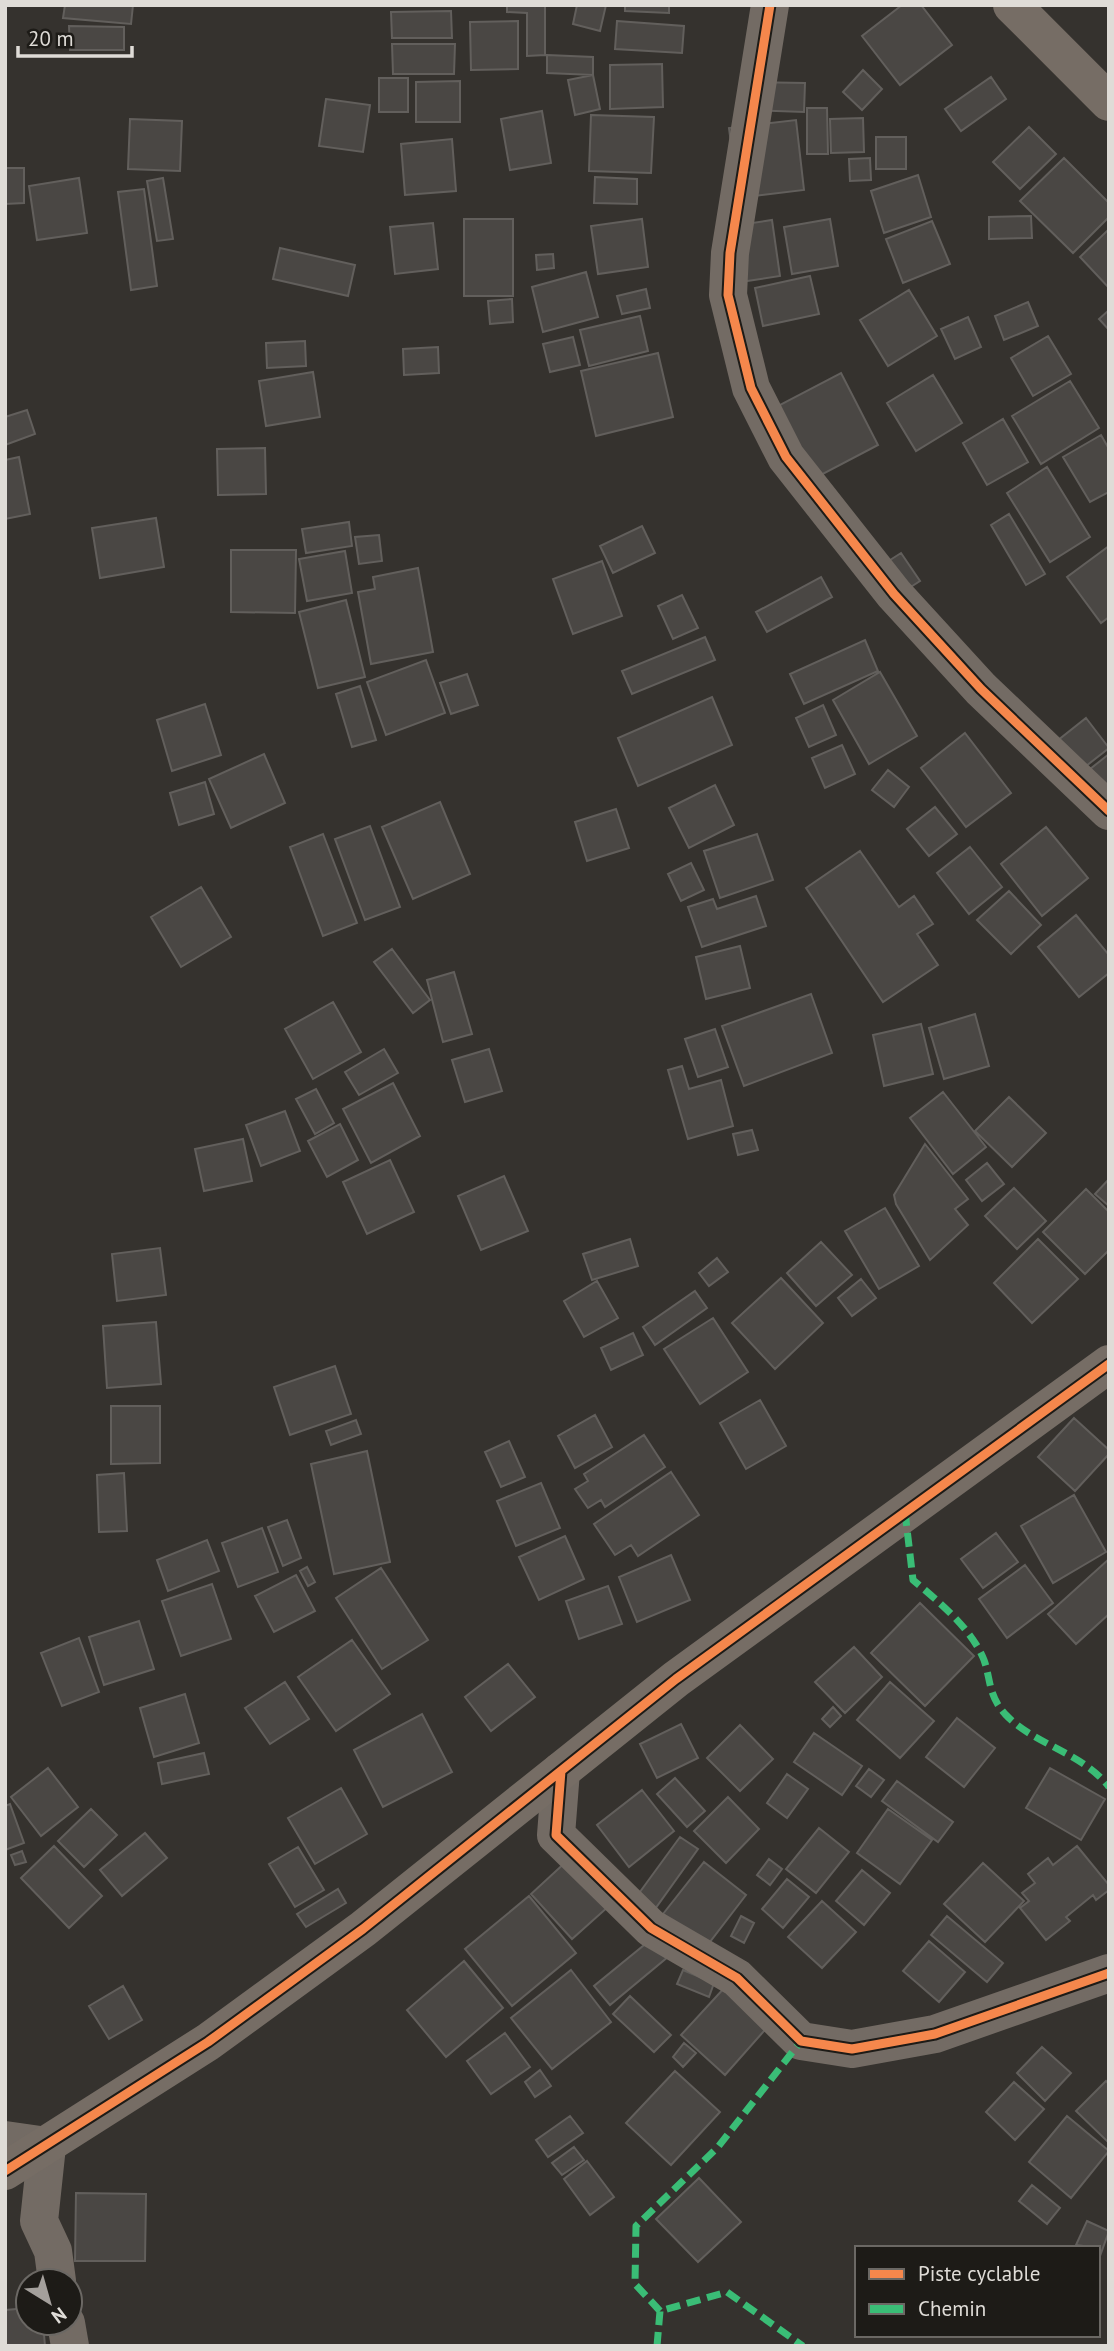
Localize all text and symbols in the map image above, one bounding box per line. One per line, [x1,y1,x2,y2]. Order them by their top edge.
scale bar [18,14,131,58]
text: 20 m [28,25,74,52]
legend [855,2246,1100,2337]
text: Piste cyclable [918,2260,1040,2287]
north arrow [14,2267,84,2337]
text: Chemin [918,2295,986,2322]
text: N [47,2302,71,2329]

